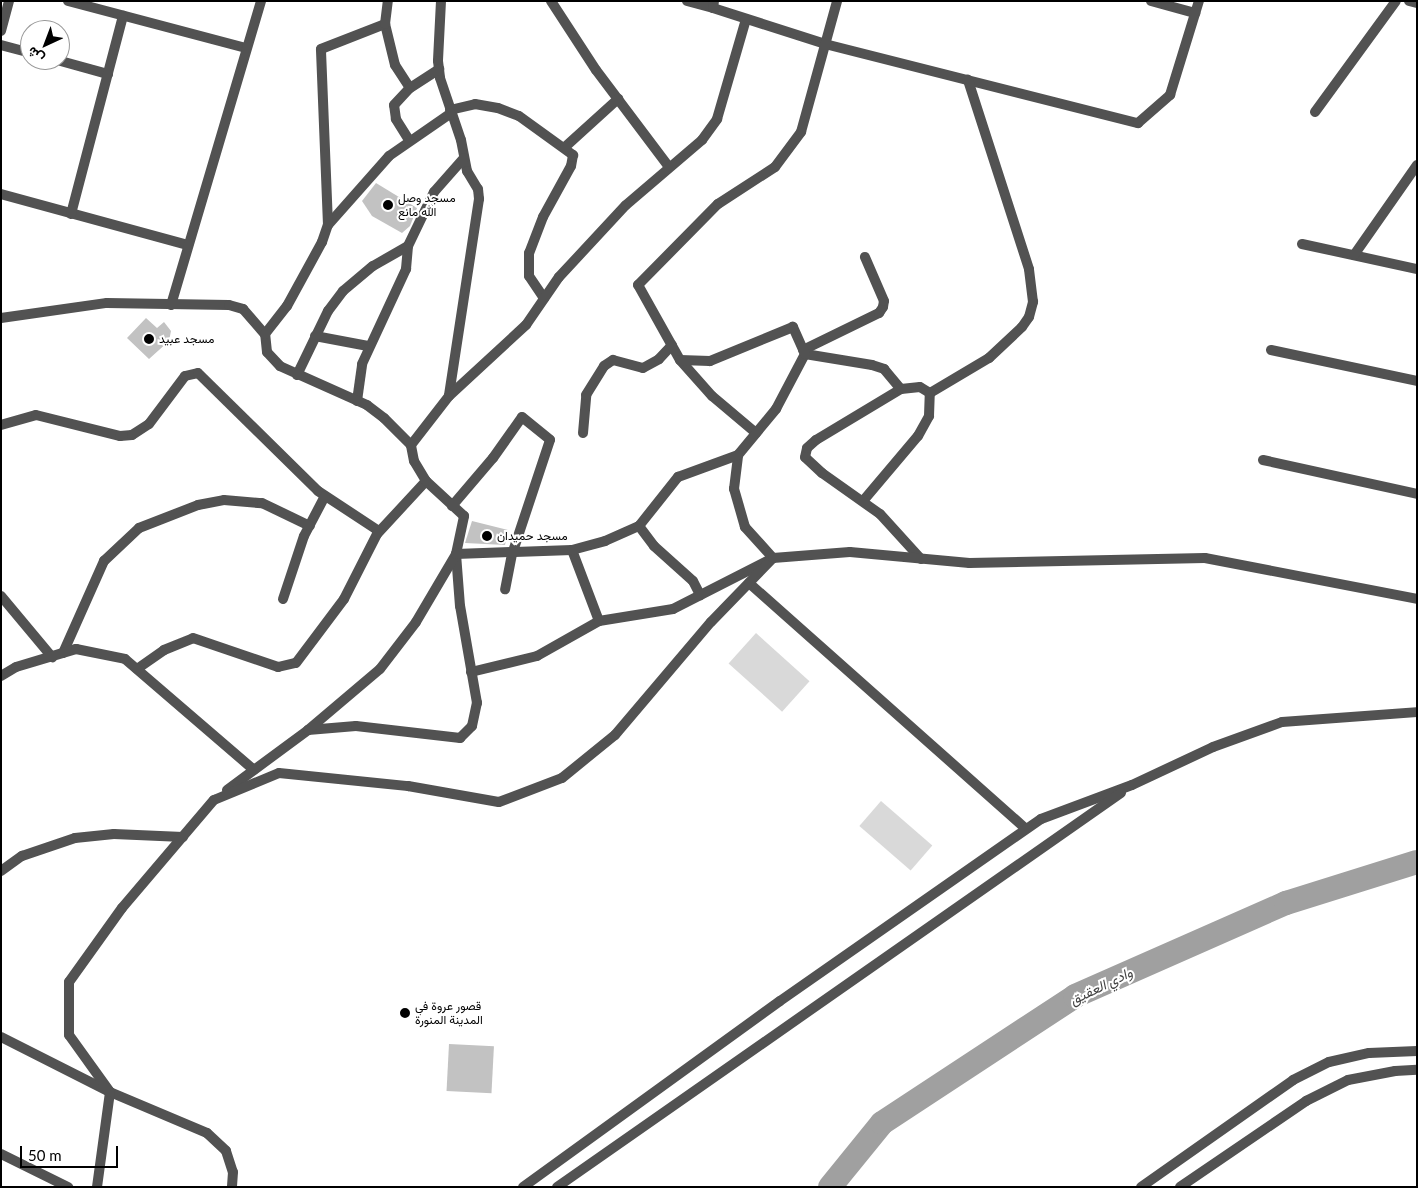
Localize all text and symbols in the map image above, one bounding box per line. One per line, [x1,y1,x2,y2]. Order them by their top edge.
north arrow [20,20,70,70]
text: ش [23,44,47,68]
place label: مسجد وصل الله مانع [398,191,456,219]
marker: مسجد وصل الله مانع [382,199,394,211]
place label: مسجد عبيد [159,332,214,346]
marker: مسجد عبيد [143,333,155,345]
place label: مسجد حميدان [497,529,568,543]
marker: مسجد حميدان [481,530,493,542]
water label: وادي العقيق [1067,964,1135,1008]
place label: قصور عروة في المدينة المنورة [415,999,483,1027]
marker: قصور عروة في المدينة المنورة [399,1007,411,1019]
scale bar [22,1136,120,1168]
text: 50 m [28,1146,62,1164]

